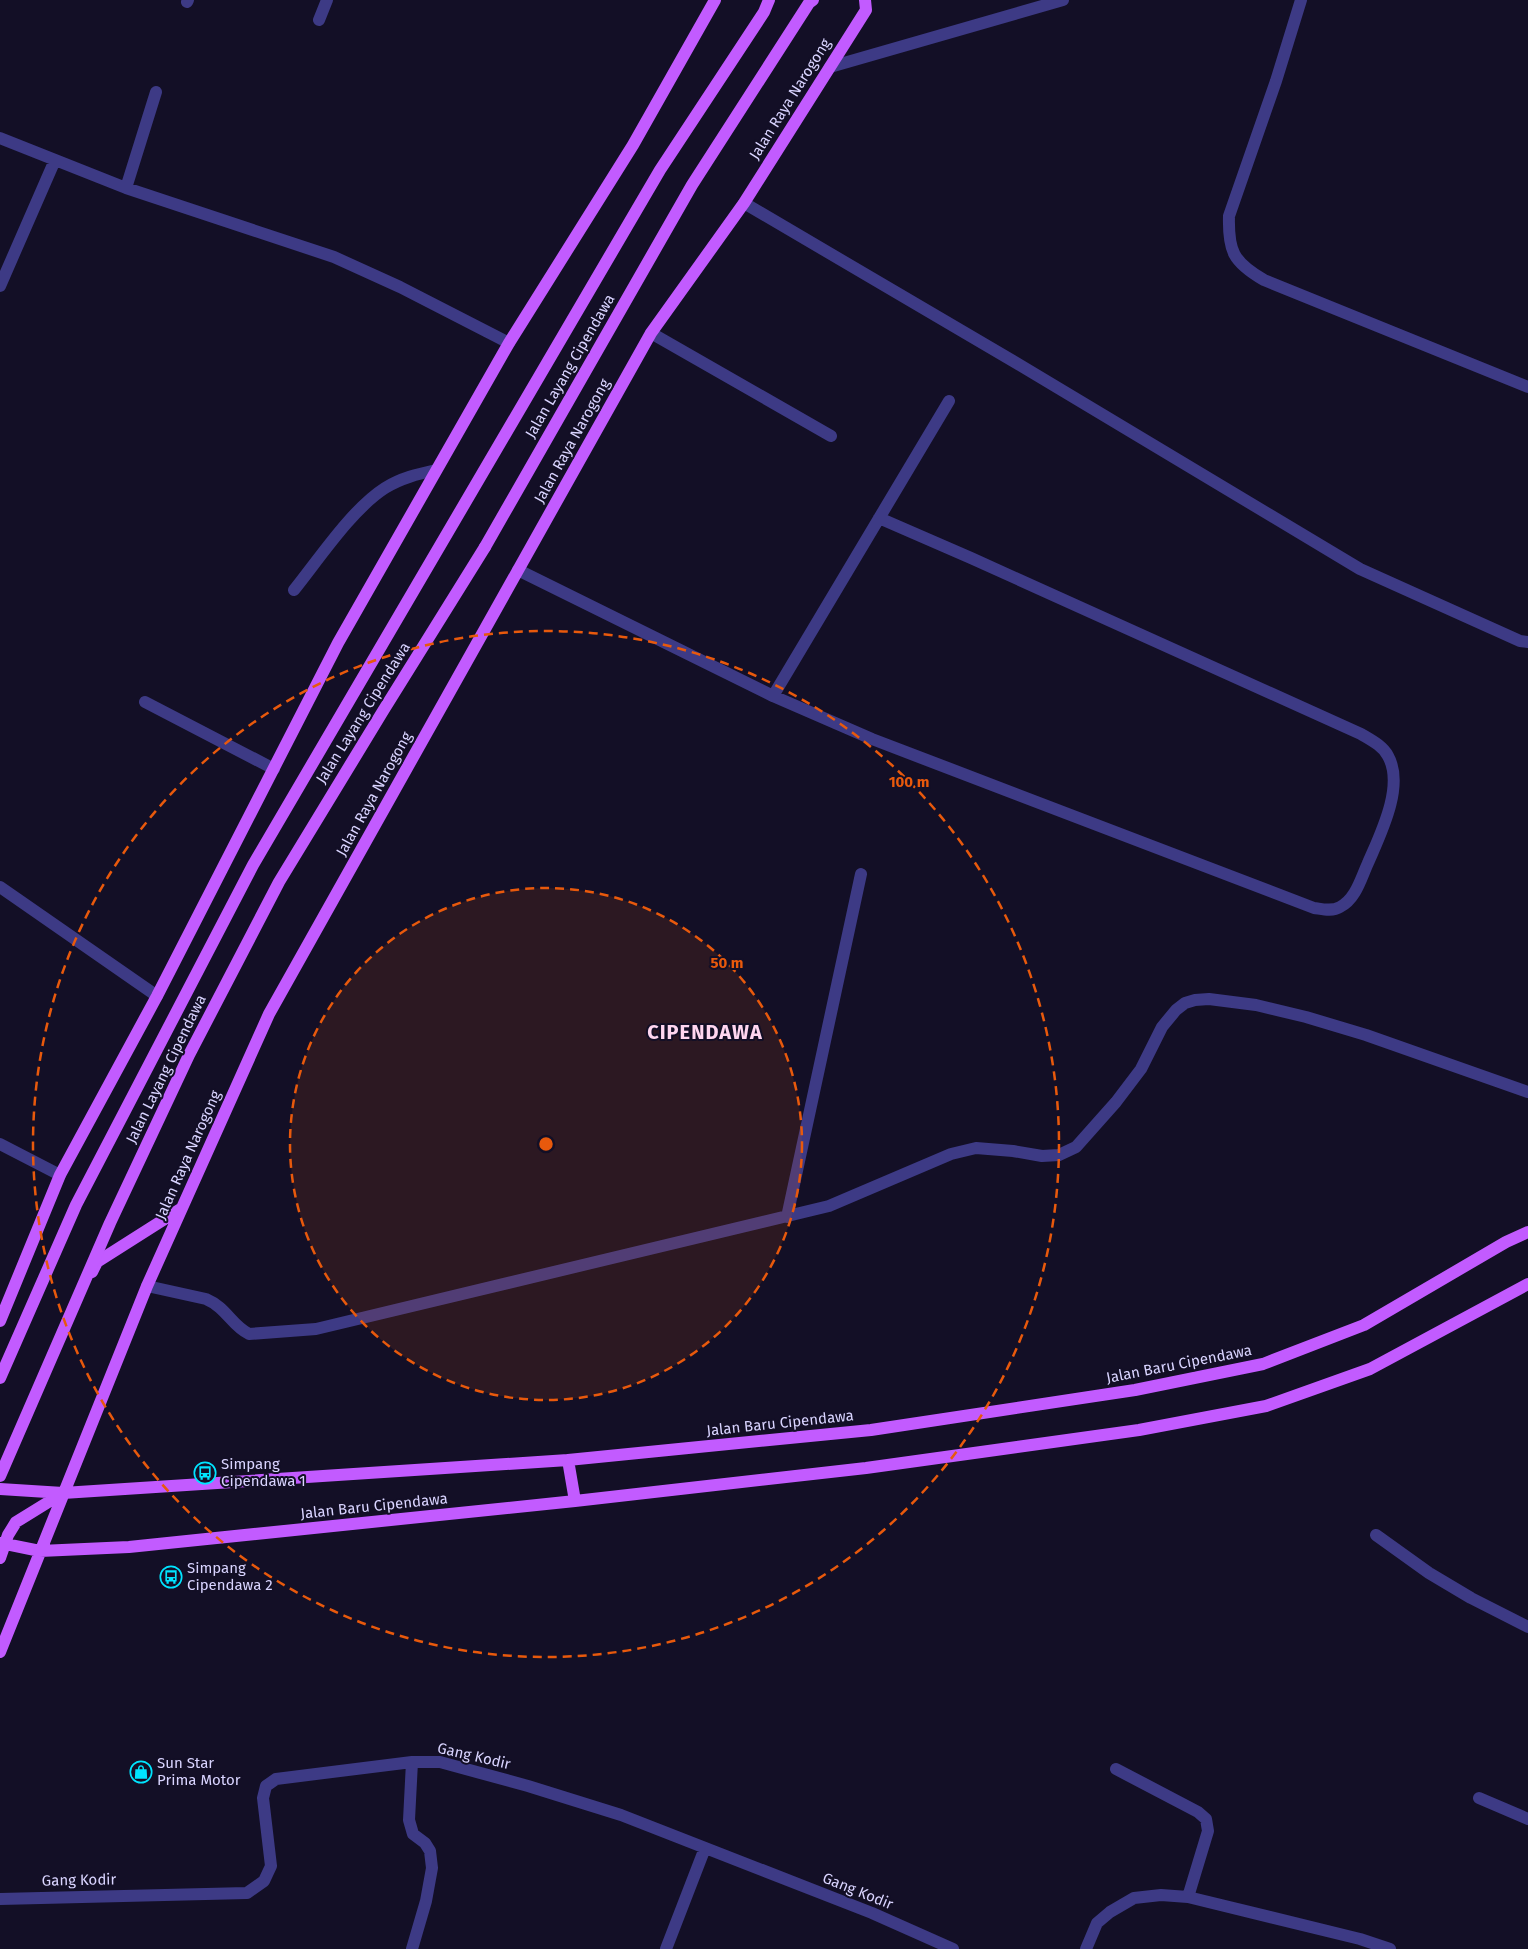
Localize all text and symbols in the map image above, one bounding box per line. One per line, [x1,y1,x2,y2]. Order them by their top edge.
street label: Jalan Raya Narogong [745,35,835,163]
street label: Jalan Layang Cipendawa [521,291,619,441]
street label: Jalan Raya Narogong [530,376,614,506]
street label: Jalan Layang Cipendawa [312,639,414,787]
street label: Jalan Raya Narogong [332,729,416,859]
text: 100 m [889,773,929,791]
text: 50 m [710,954,744,972]
street label: Jalan Layang Cipendawa [122,992,210,1146]
district label: CIPENDAWA [647,1020,763,1044]
street label: Jalan Raya Narogong [151,1087,225,1222]
centre of rings [537,1135,555,1153]
street label: Jalan Baru Cipendawa [1105,1341,1253,1387]
street label: Jalan Baru Cipendawa [706,1406,854,1440]
place label: Simpang Cipendawa 1 [221,1455,306,1490]
bus stop icon: Simpang Cipendawa 1 [193,1461,217,1485]
street label: Jalan Baru Cipendawa [300,1489,448,1523]
place label: Simpang Cipendawa 2 [187,1559,273,1594]
bus stop icon: Simpang Cipendawa 2 [159,1565,183,1589]
street label: Gang Kodir [436,1739,513,1773]
place label: Sun Star Prima Motor [157,1754,241,1789]
shop icon: Sun Star Prima Motor [129,1760,153,1784]
street label: Gang Kodir [820,1869,896,1913]
street label: Gang Kodir [42,1870,117,1890]

